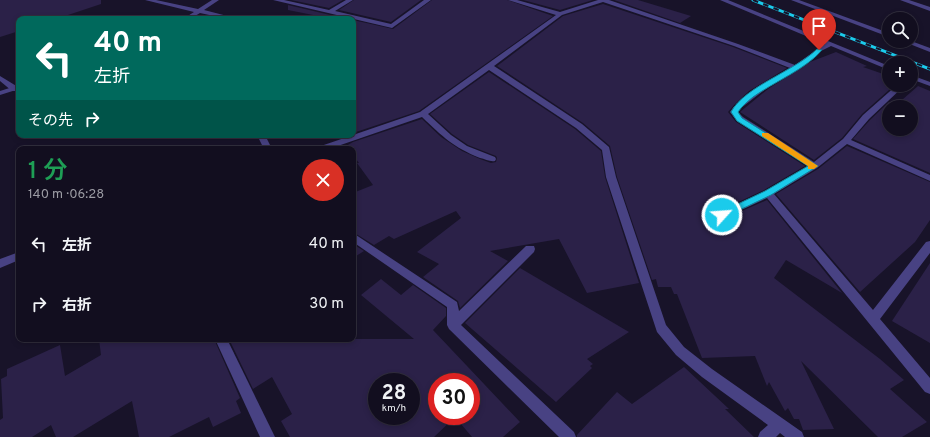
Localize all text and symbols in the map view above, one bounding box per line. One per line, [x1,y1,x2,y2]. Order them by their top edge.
pin [802,9,836,50]
map controls [882,12,918,136]
button: search [882,12,918,48]
icon: arrive [808,15,830,37]
text: 40 m [94,26,162,62]
icon: left [28,32,80,84]
button: + [882,56,918,92]
text: 左折 [94,66,130,89]
button: − [882,100,918,136]
icon: right [81,108,103,130]
text: その先 [28,112,73,131]
text: 1 分 [28,157,67,187]
button: close [302,159,344,201]
text: 140 m · 06:28 [28,187,104,203]
position arrow [701,194,743,236]
icon: left [28,233,50,255]
text: 40 m [309,235,344,254]
text: 左折 [62,237,92,256]
icon: right [28,293,50,315]
text: 30 m [309,295,344,314]
text: 右折 [62,297,92,316]
speed limit sign: 30 [428,373,480,425]
text: 28 [382,381,406,407]
text: km/h [382,402,406,415]

